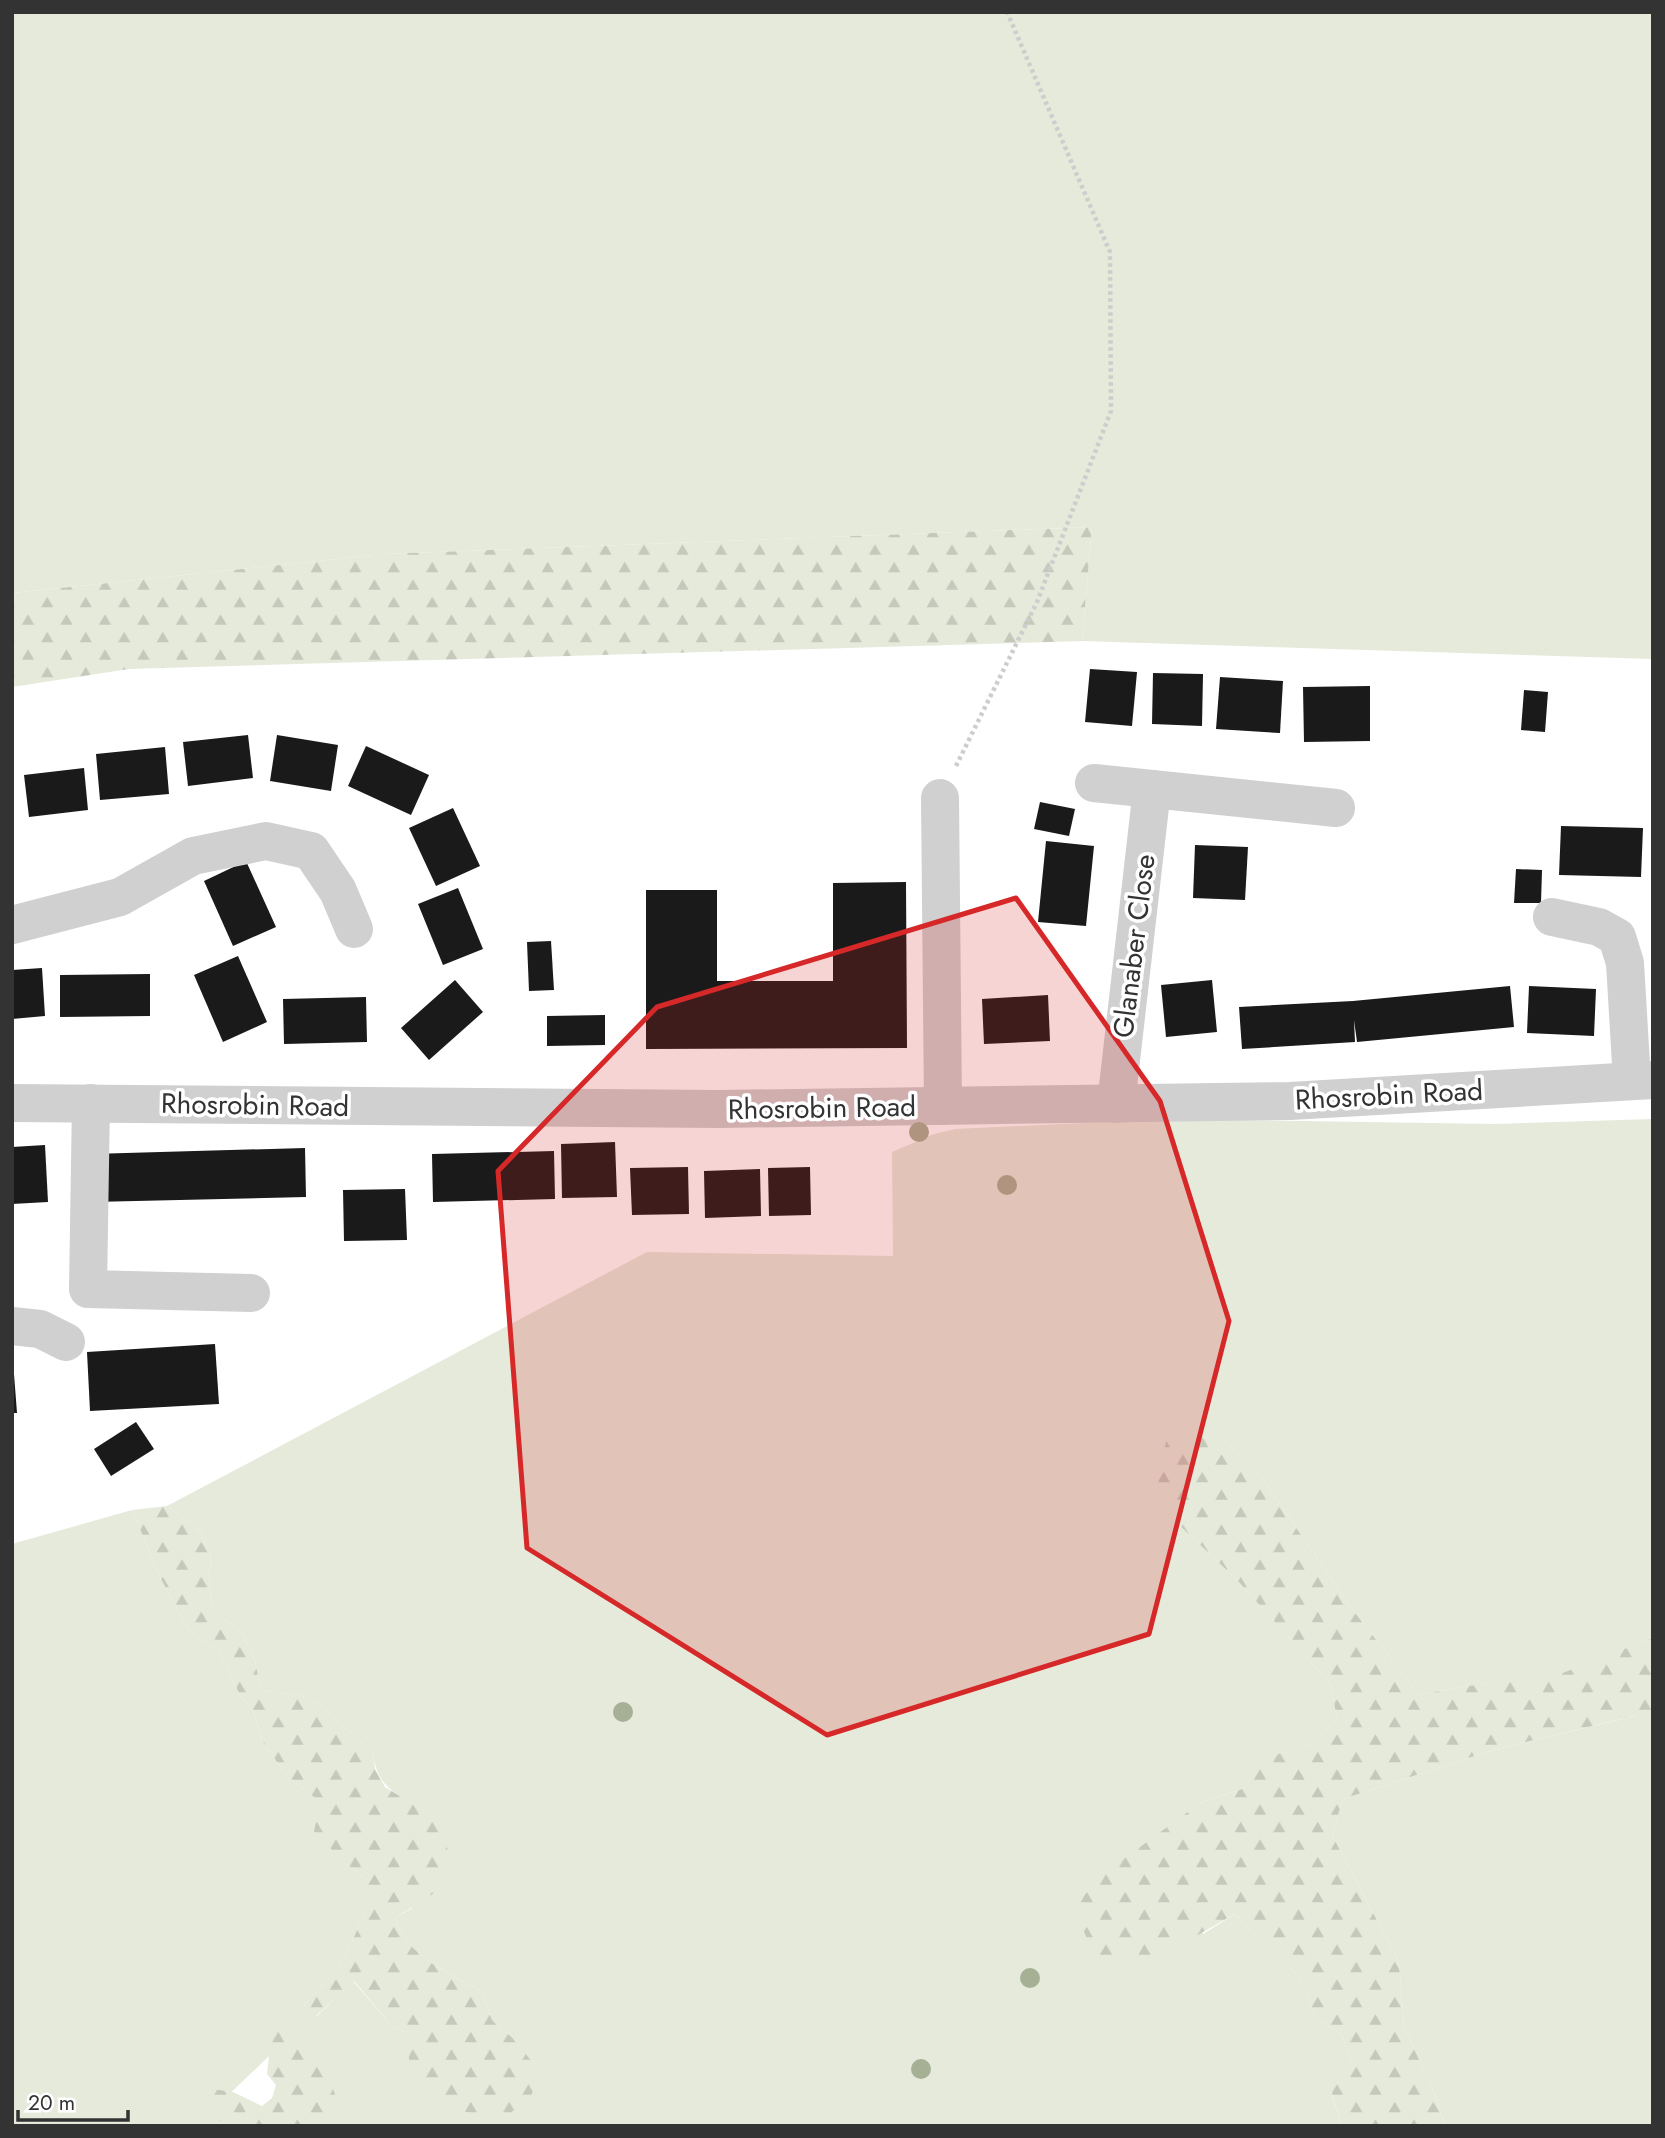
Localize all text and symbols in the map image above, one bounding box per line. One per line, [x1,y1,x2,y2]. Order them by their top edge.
street label: Glanaber Close [1102,852,1166,1040]
street label: Rhosrobin Road [1294,1070,1484,1120]
street label: Rhosrobin Road [161,1083,349,1127]
street label: Rhosrobin Road [728,1086,916,1130]
scale bar [18,2078,128,2122]
text: 20 m [28,2088,75,2118]

